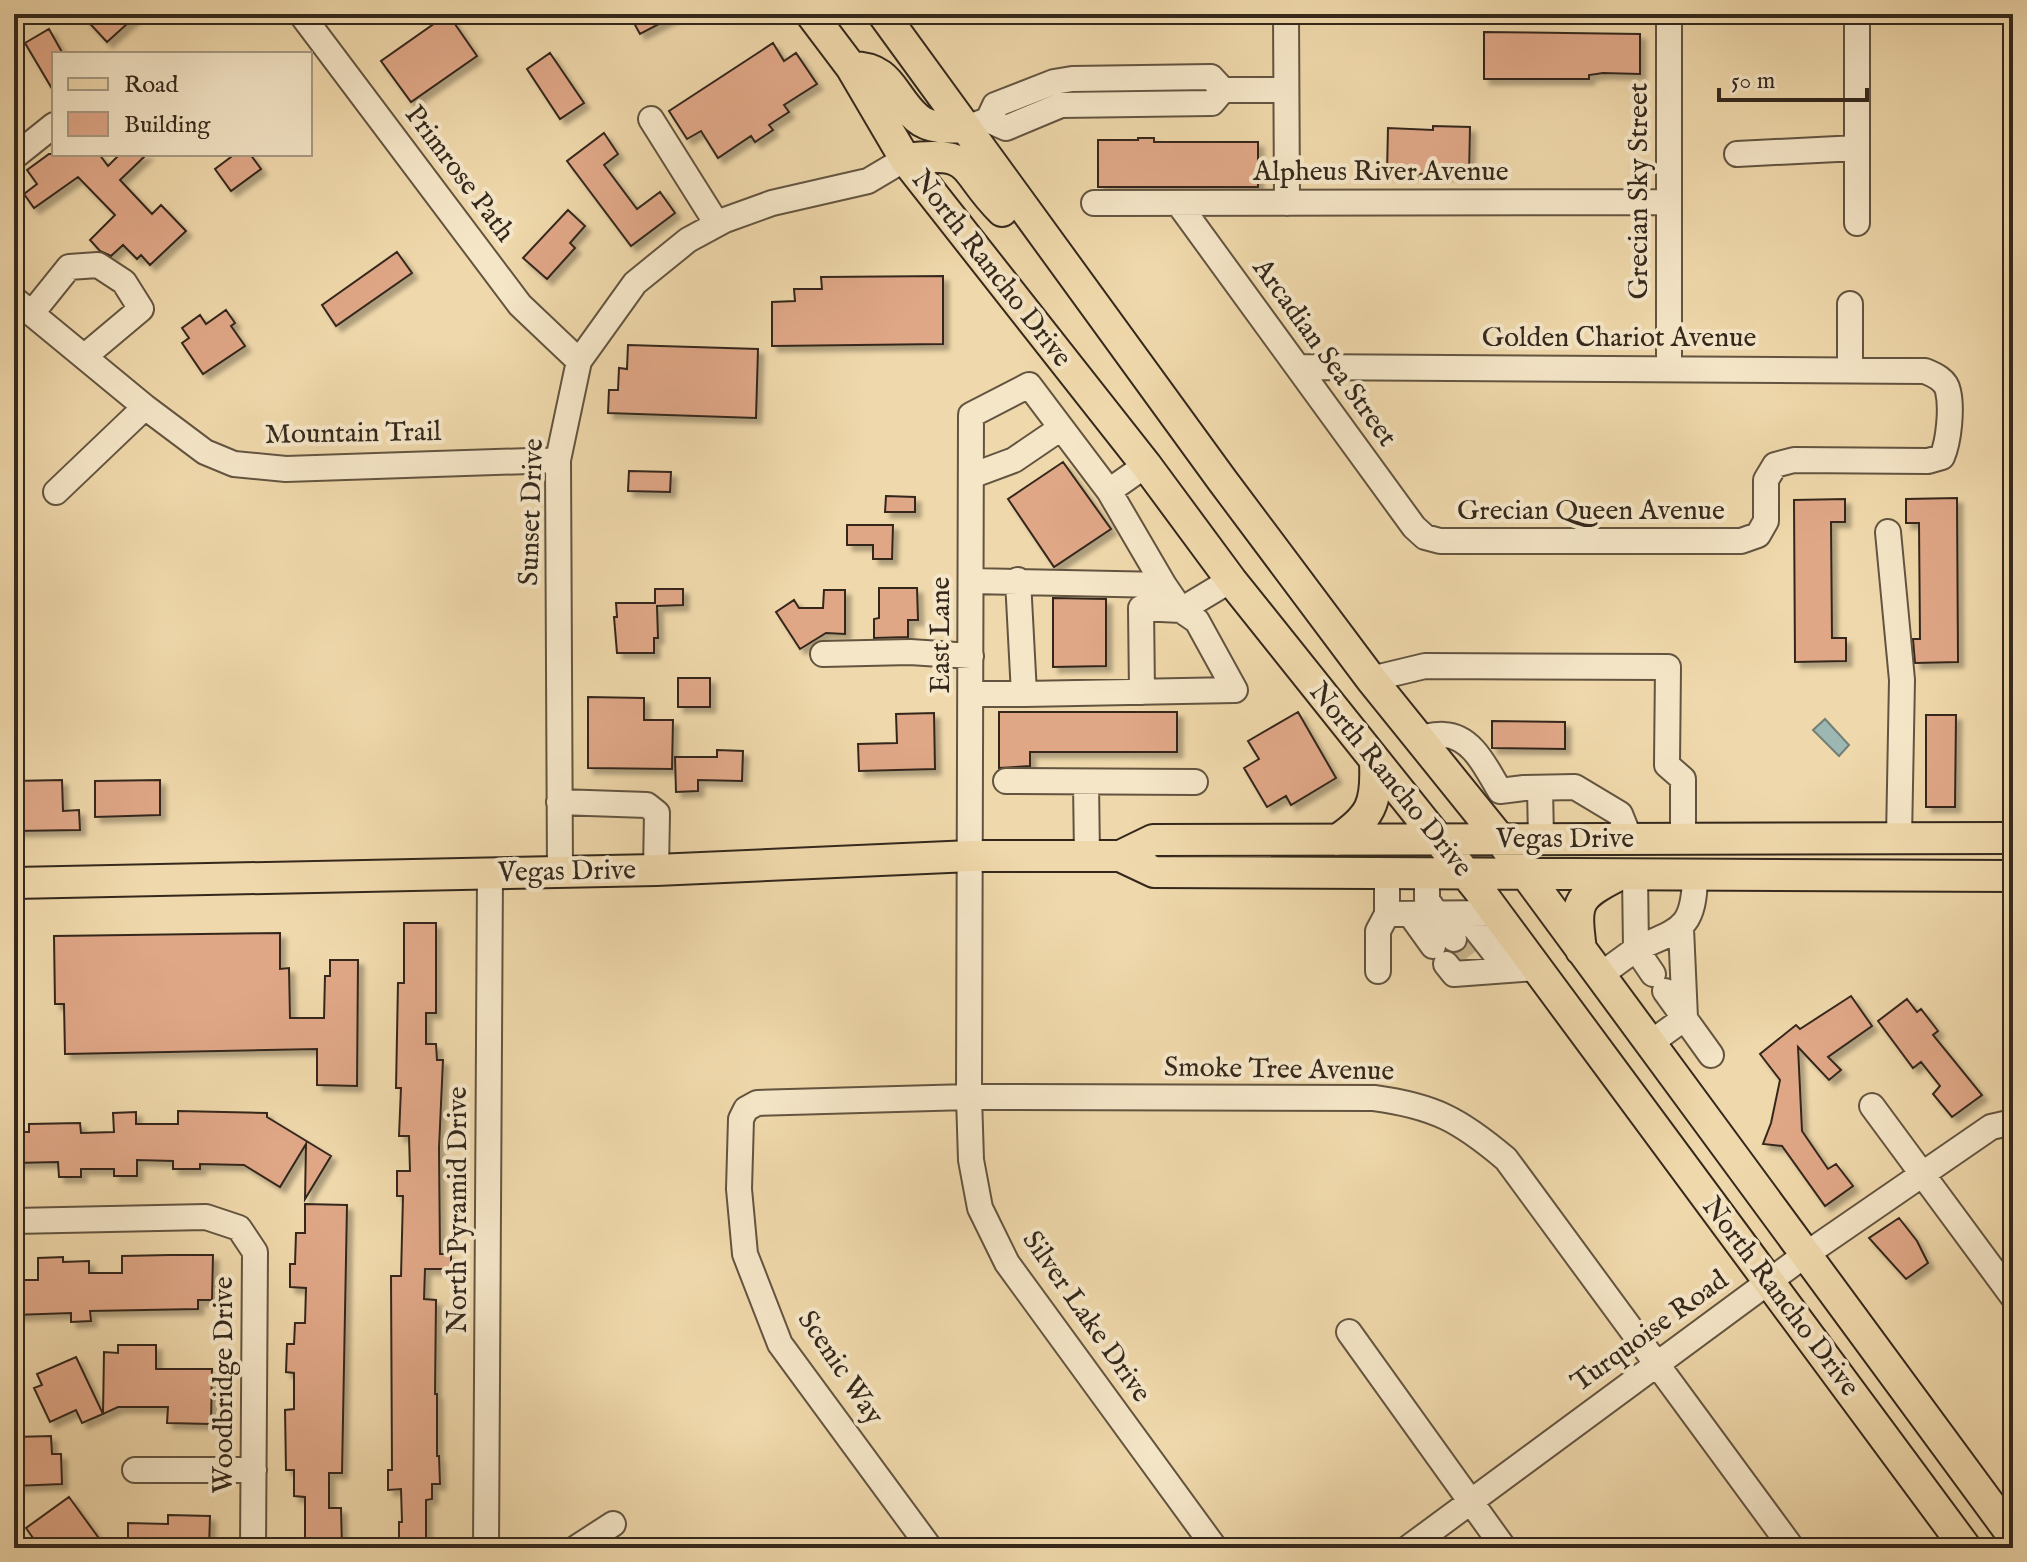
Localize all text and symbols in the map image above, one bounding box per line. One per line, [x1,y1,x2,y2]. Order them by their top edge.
legend [52,52,312,156]
scale bar [1719,52,1867,102]
text: 50 m [1731,66,1775,97]
text: Road [124,70,178,101]
street label: Grecian Sky Street [1622,82,1657,299]
street label: Primrose Path [396,99,522,249]
text: Building [124,110,211,141]
street label: Alpheus River Avenue [1252,155,1509,190]
street label: North Rancho Drive [903,163,1079,375]
street label: Arcadian Sea Street [1243,251,1404,454]
street label: Golden Chariot Avenue [1482,321,1756,356]
street label: Mountain Trail [265,415,442,453]
street label: Sunset Drive [512,438,552,586]
street label: Grecian Queen Avenue [1457,494,1725,529]
street label: East Lane [924,576,959,693]
street label: North Rancho Drive [1301,675,1479,885]
street label: Vegas Drive [1495,822,1634,857]
street label: Vegas Drive [497,853,637,891]
street label: Smoke Tree Avenue [1163,1050,1395,1090]
street label: North Pyramid Drive [441,1086,476,1334]
street label: North Rancho Drive [1694,1190,1867,1404]
street label: Silver Lake Drive [1014,1224,1158,1410]
street label: Turquoise Road [1565,1263,1735,1401]
street label: Woodbridge Drive [207,1276,242,1494]
street label: Scenic Way [789,1304,891,1432]

